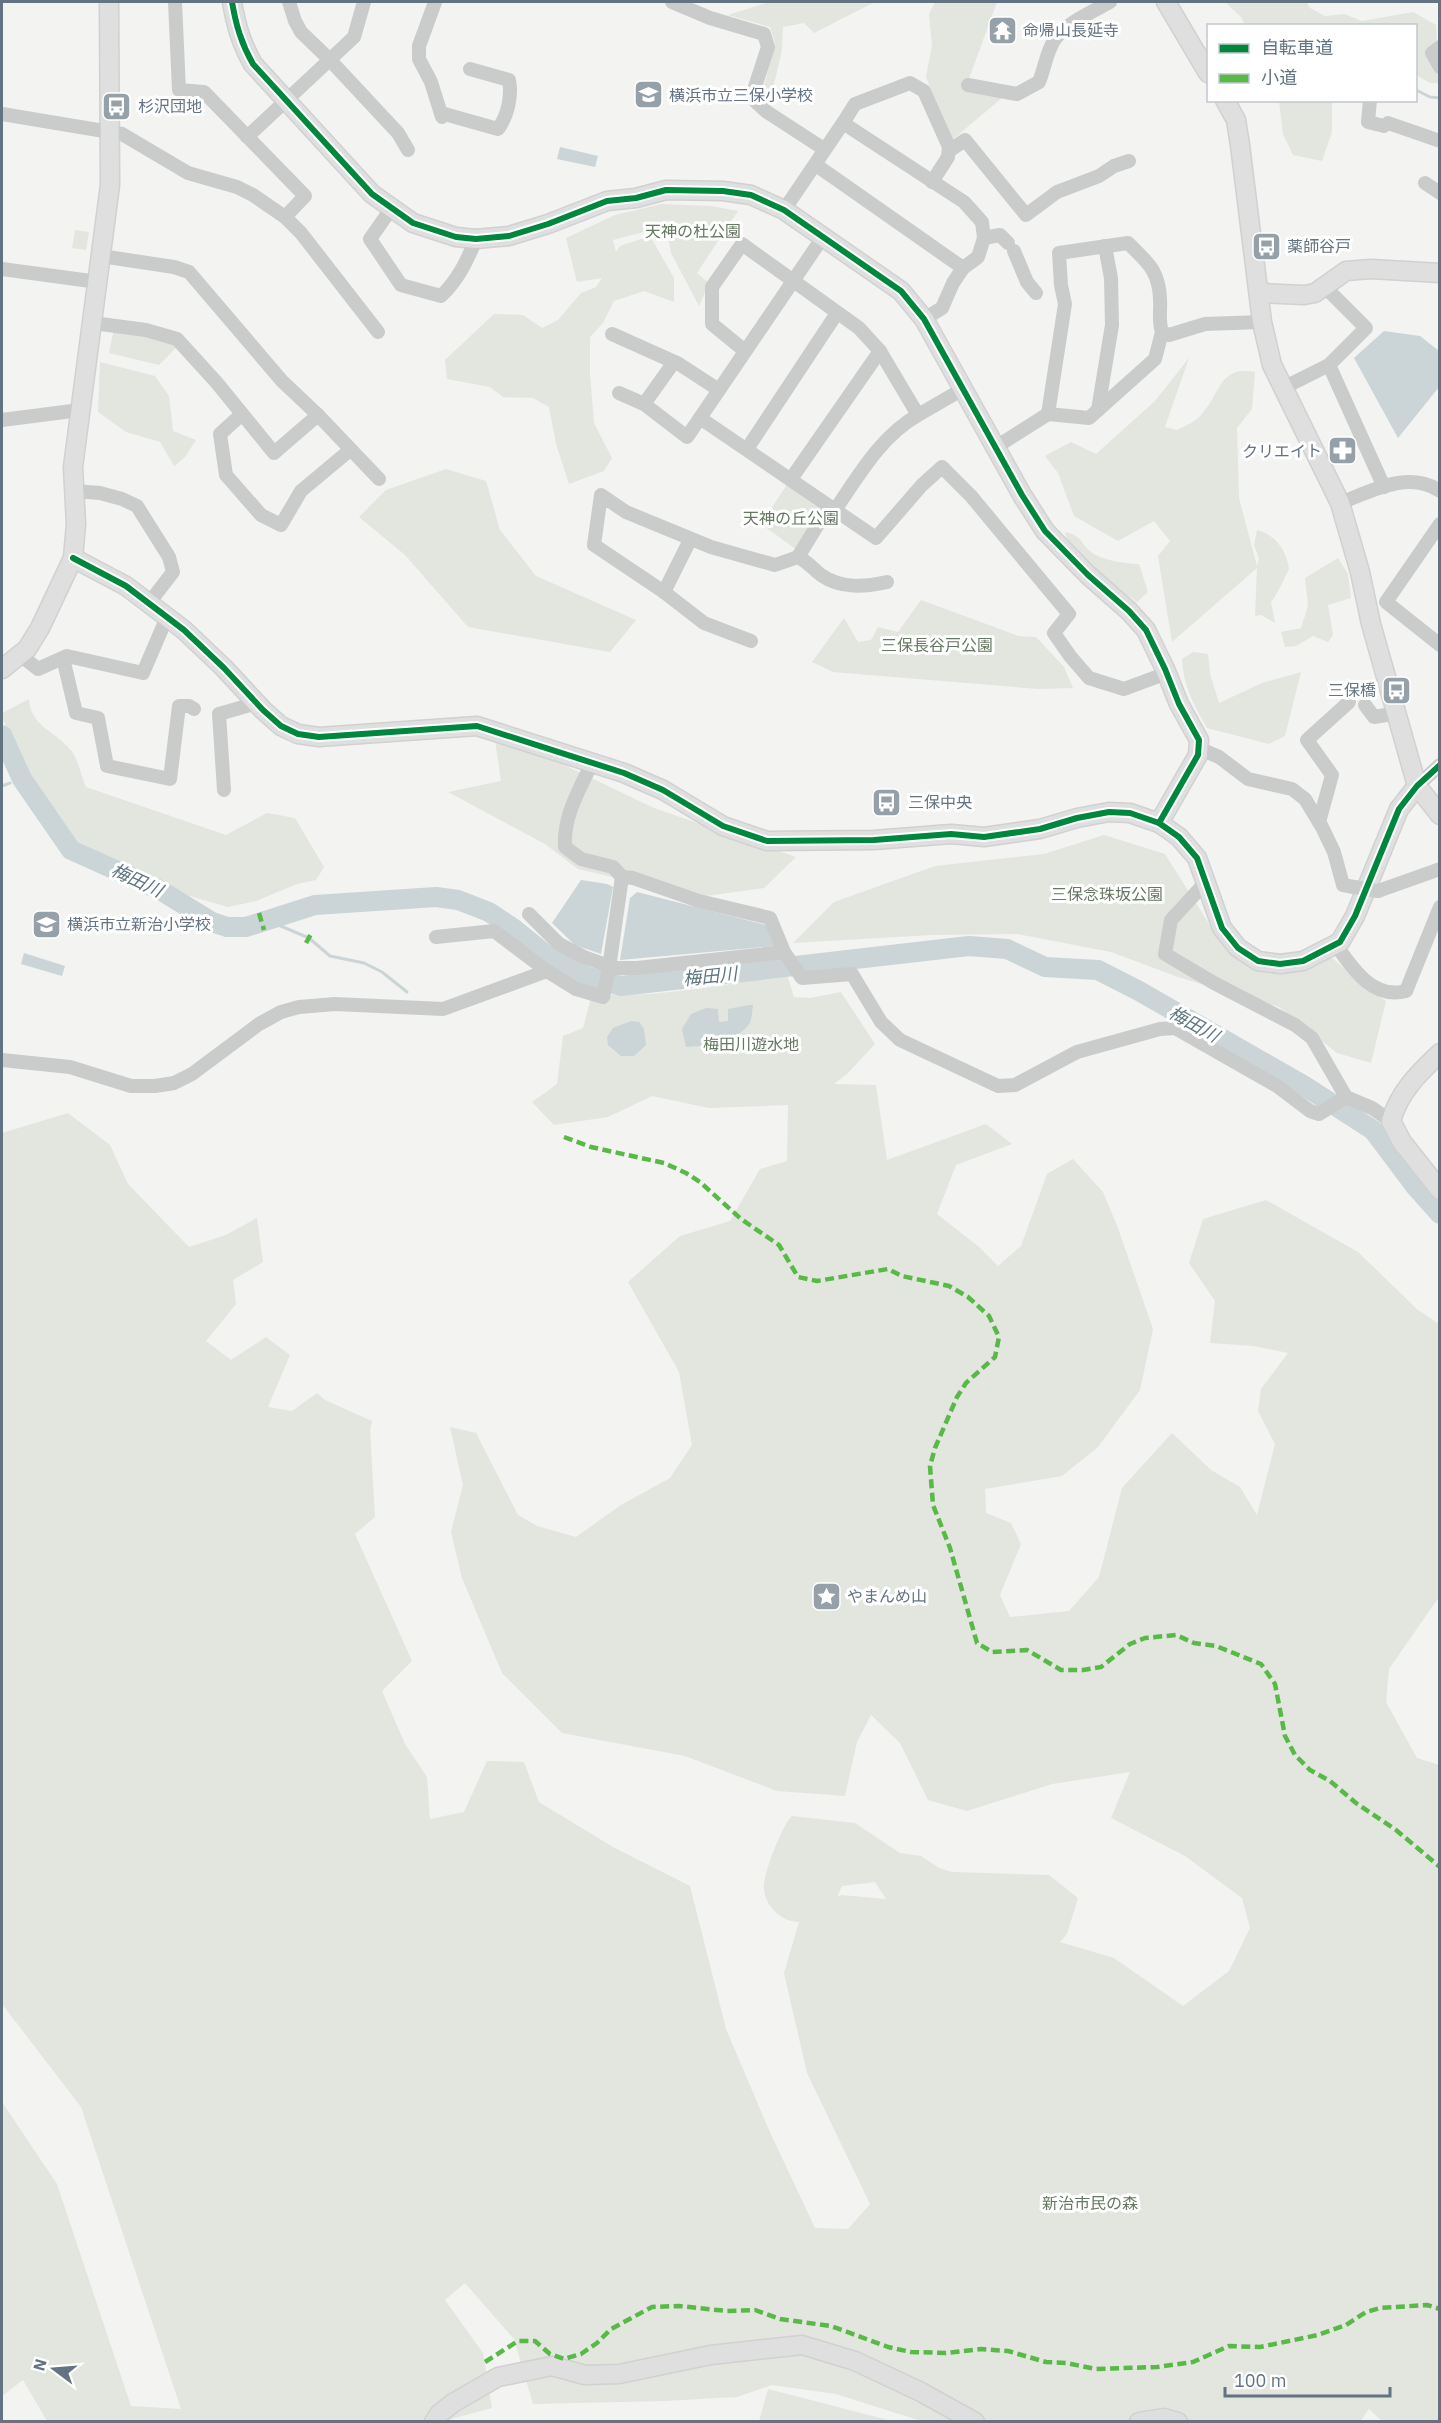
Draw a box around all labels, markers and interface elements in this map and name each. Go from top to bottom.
temple icon: 命帰山長延寺 [986,14,1018,46]
place label: 命帰山長延寺 [1023,20,1119,40]
legend [1207,24,1417,102]
text: 自転車道 [1261,36,1333,59]
text: 小道 [1261,66,1297,89]
school or university icon: 横浜市立三保小学校 [632,79,664,111]
place label: 横浜市立三保小学校 [669,85,813,105]
bus stop icon: 杉沢団地 [101,90,133,122]
place label: 杉沢団地 [138,96,202,116]
park label: 天神の杜公園 [645,221,741,241]
bus stop icon: 薬師谷戸 [1250,230,1282,262]
place label: 薬師谷戸 [1287,236,1351,256]
pharmacy icon: クリエイト [1327,435,1359,467]
place label: クリエイト [1242,441,1322,461]
park label: 天神の丘公園 [743,508,839,528]
park label: 三保長谷戸公園 [881,635,993,655]
bus stop icon: 三保橋 [1381,674,1413,706]
place label: 三保橋 [1328,680,1376,700]
bus stop icon: 三保中央 [871,786,903,818]
place label: 三保中央 [908,792,972,812]
water label: 梅田川 [108,858,168,903]
park label: 三保念珠坂公園 [1051,884,1163,904]
school or university icon: 横浜市立新治小学校 [30,908,62,940]
place label: 横浜市立新治小学校 [67,914,211,934]
water label: 梅田川 [682,962,740,990]
water label: 梅田川 [1165,1001,1225,1048]
park label: 梅田川遊水地 [703,1034,799,1054]
place icon: やまんめ山 [810,1580,842,1612]
place label: やまんめ山 [847,1586,927,1606]
park label: 新治市民の森 [1042,2193,1138,2213]
north arrow [24,2339,84,2399]
text: N [28,2357,51,2373]
scale bar [1225,2360,1390,2398]
text: 100 m [1234,2369,1286,2392]

